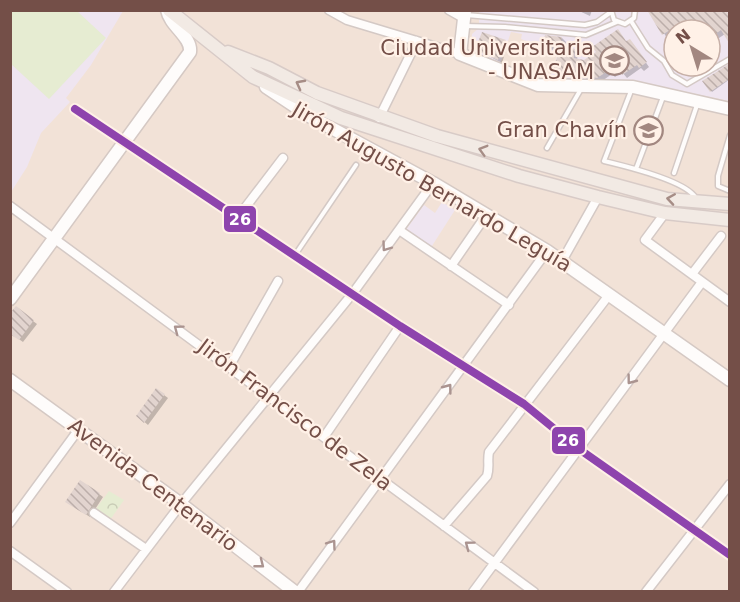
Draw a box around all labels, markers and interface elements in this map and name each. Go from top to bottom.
north arrow [662,18,722,78]
text: N [672,25,694,48]
place label: Ciudad Universitaria - UNASAM [380,36,594,84]
school or university icon: Ciudad Universitaria - UNASAM [599,44,631,76]
one-way arrow [295,80,306,91]
street label: Jirón Augusto Bernardo Leguía [286,96,576,277]
school or university icon: Gran Chavín [632,114,664,146]
place label: Gran Chavín [497,118,627,142]
one-way arrow [478,145,489,157]
one-way arrow [667,194,676,206]
line badge: 26 [223,205,257,233]
text: 26 [229,210,251,229]
one-way arrow [383,241,394,252]
one-way arrow [174,325,185,336]
street label: Jirón Francisco de Zela [192,333,397,496]
one-way arrow [627,373,638,384]
one-way arrow [441,383,452,394]
street label: Avenida Centenario [64,413,242,557]
line badge: 26 [551,426,586,455]
text: 26 [557,431,579,450]
one-way arrow [325,540,336,551]
one-way arrow [465,542,476,553]
one-way arrow [253,557,264,568]

